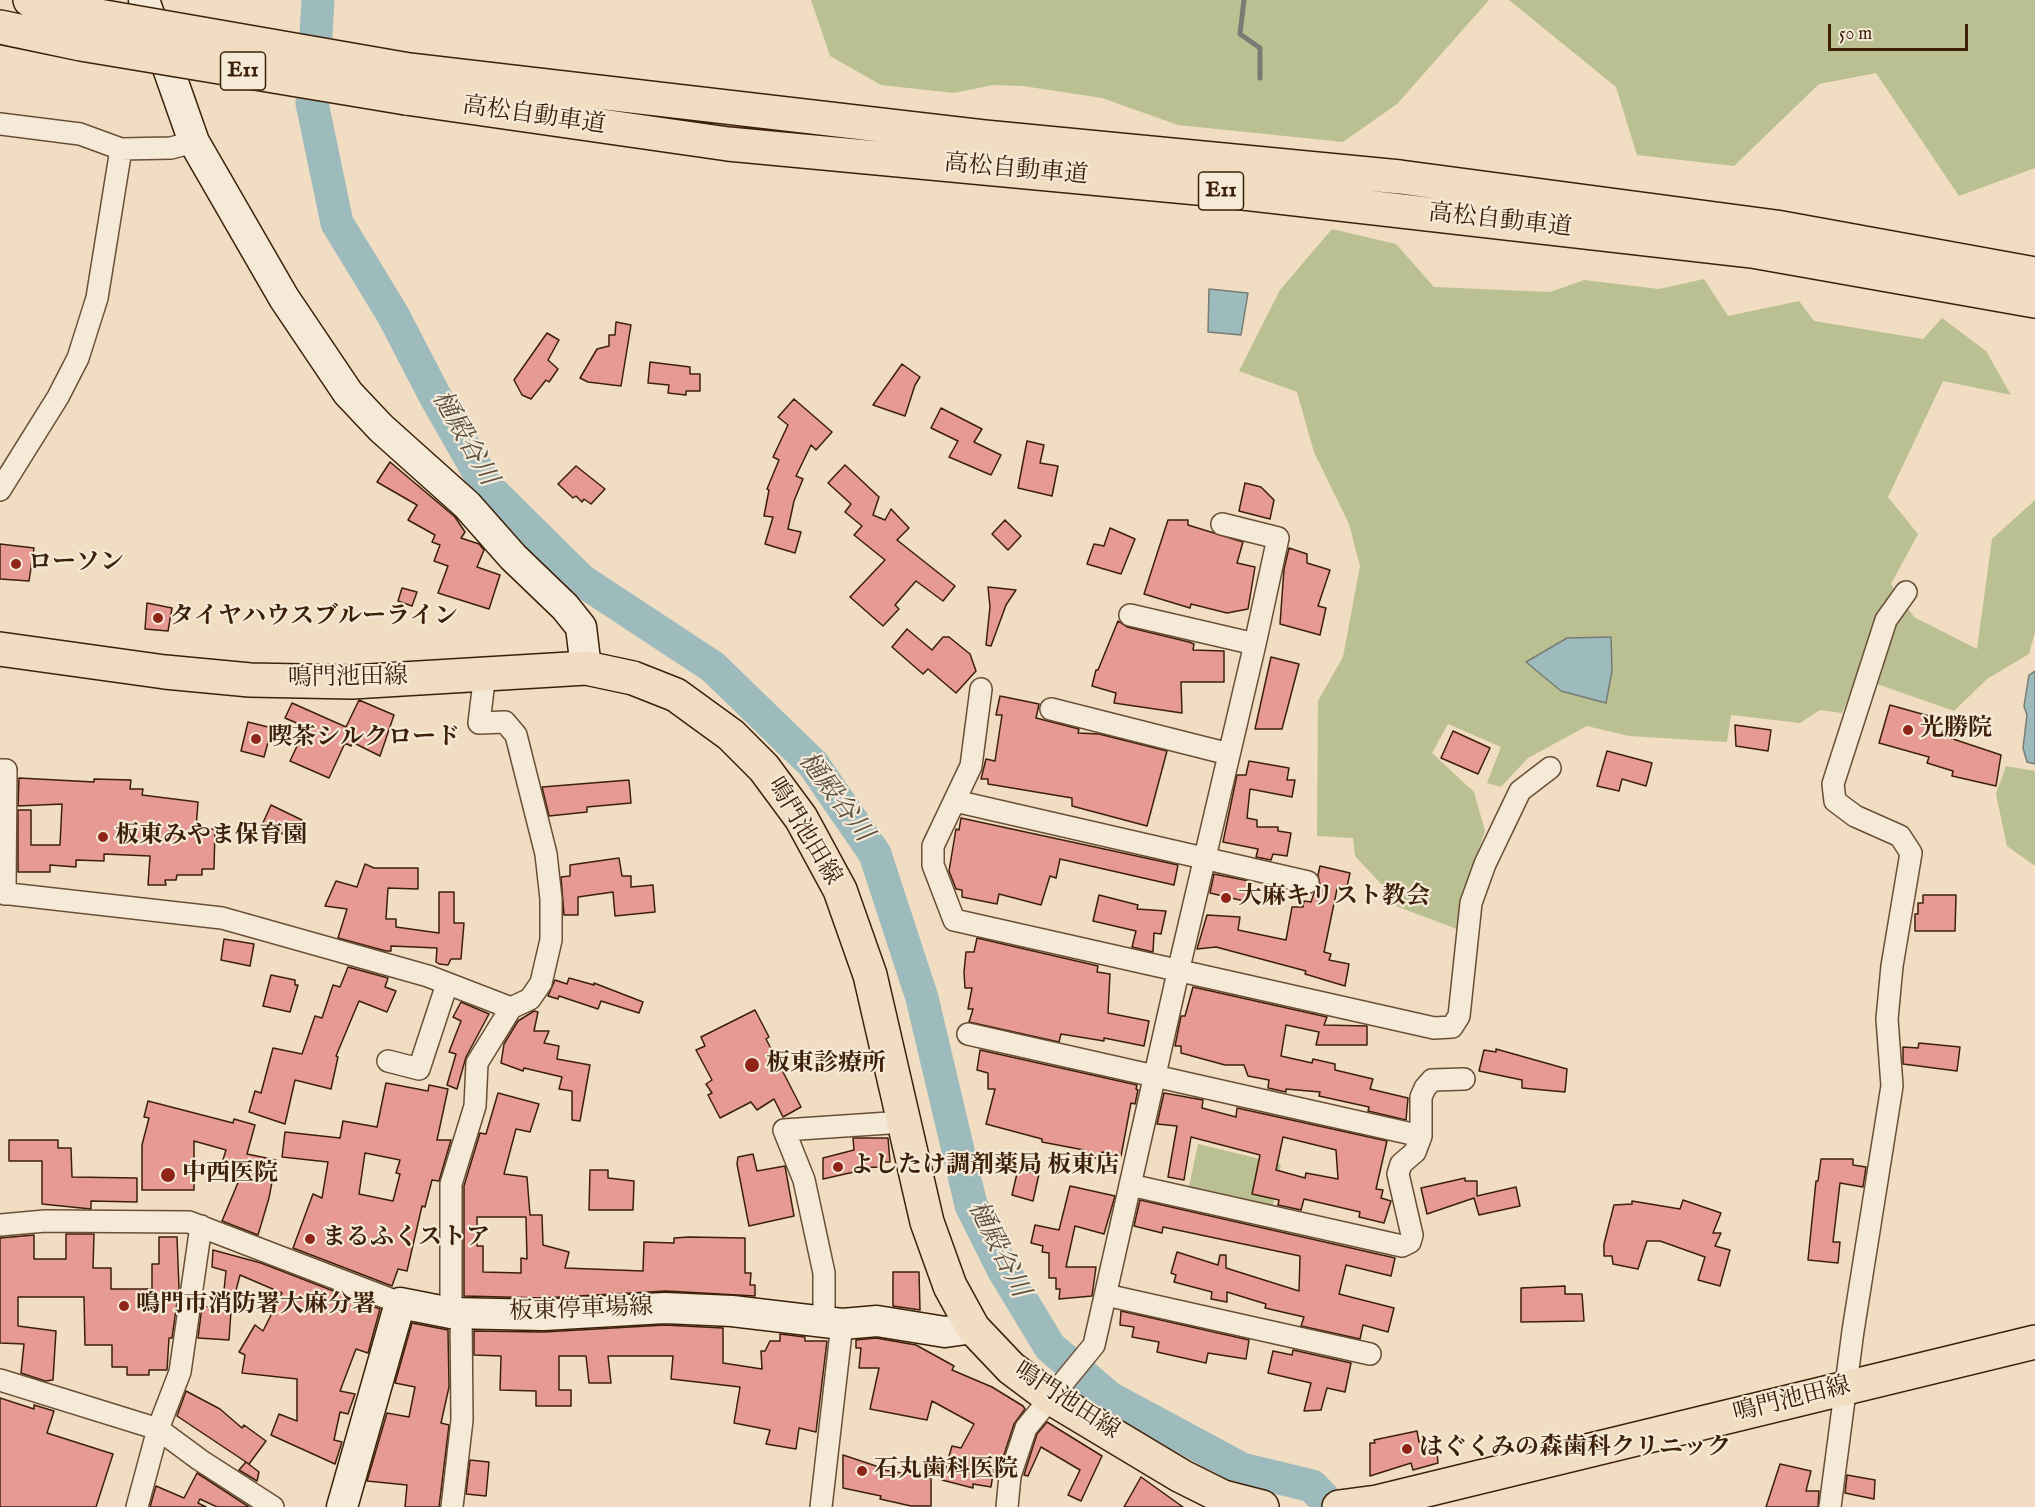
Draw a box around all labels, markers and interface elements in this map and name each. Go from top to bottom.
scale bar [1831,12,1970,50]
text: 50 m [1839,23,1872,46]
road number: E11 [220,52,266,90]
street label: 高松自動車道 [461,93,607,141]
street label: 高松自動車道 [943,150,1089,192]
road number: E11 [1198,172,1244,210]
street label: 高松自動車道 [1427,200,1573,244]
water label: 樋殿谷川 [423,386,503,492]
place label: ローソン [28,550,124,578]
marker: ローソン [9,557,23,571]
place label: タイヤハウスブルーライン [170,604,458,632]
marker: タイヤハウスブルーライン [151,611,165,625]
street label: 鳴門池田線 [288,664,408,694]
place label: 光勝院 [1920,716,1992,744]
marker: 光勝院 [1901,723,1915,737]
place label: 喫茶シルクロード [268,725,460,753]
marker: 喫茶シルクロード [249,732,263,746]
water label: 樋殿谷川 [790,747,878,849]
street label: 鳴門池田線 [760,773,846,891]
place label: 板東みやま保育園 [115,823,307,851]
marker: 板東みやま保育園 [96,830,110,844]
place label: 大麻キリスト教会 [1238,884,1430,912]
marker: 大麻キリスト教会 [1219,891,1233,905]
place label: 板東診療所 [766,1051,886,1079]
marker: 板東診療所 [743,1056,761,1074]
place label: よしたけ調剤薬局 板東店 [850,1153,1119,1181]
marker: よしたけ調剤薬局 板東店 [831,1160,845,1174]
place label: 中西医院 [182,1161,278,1189]
marker: 中西医院 [159,1166,177,1184]
water label: 樋殿谷川 [959,1197,1035,1303]
place label: まるふくストア [322,1225,490,1253]
marker: まるふくストア [303,1232,317,1246]
place label: 鳴門市消防署大麻分署 [136,1292,376,1320]
street label: 板東停車場線 [509,1294,653,1328]
marker: 鳴門市消防署大麻分署 [117,1299,131,1313]
street label: 鳴門池田線 [1008,1357,1124,1447]
street label: 鳴門池田線 [1730,1373,1854,1429]
place label: はぐくみの森歯科クリニック [1419,1435,1731,1463]
marker: はぐくみの森歯科クリニック [1400,1442,1414,1456]
place label: 石丸歯科医院 [874,1457,1018,1485]
marker: 石丸歯科医院 [855,1464,869,1478]

